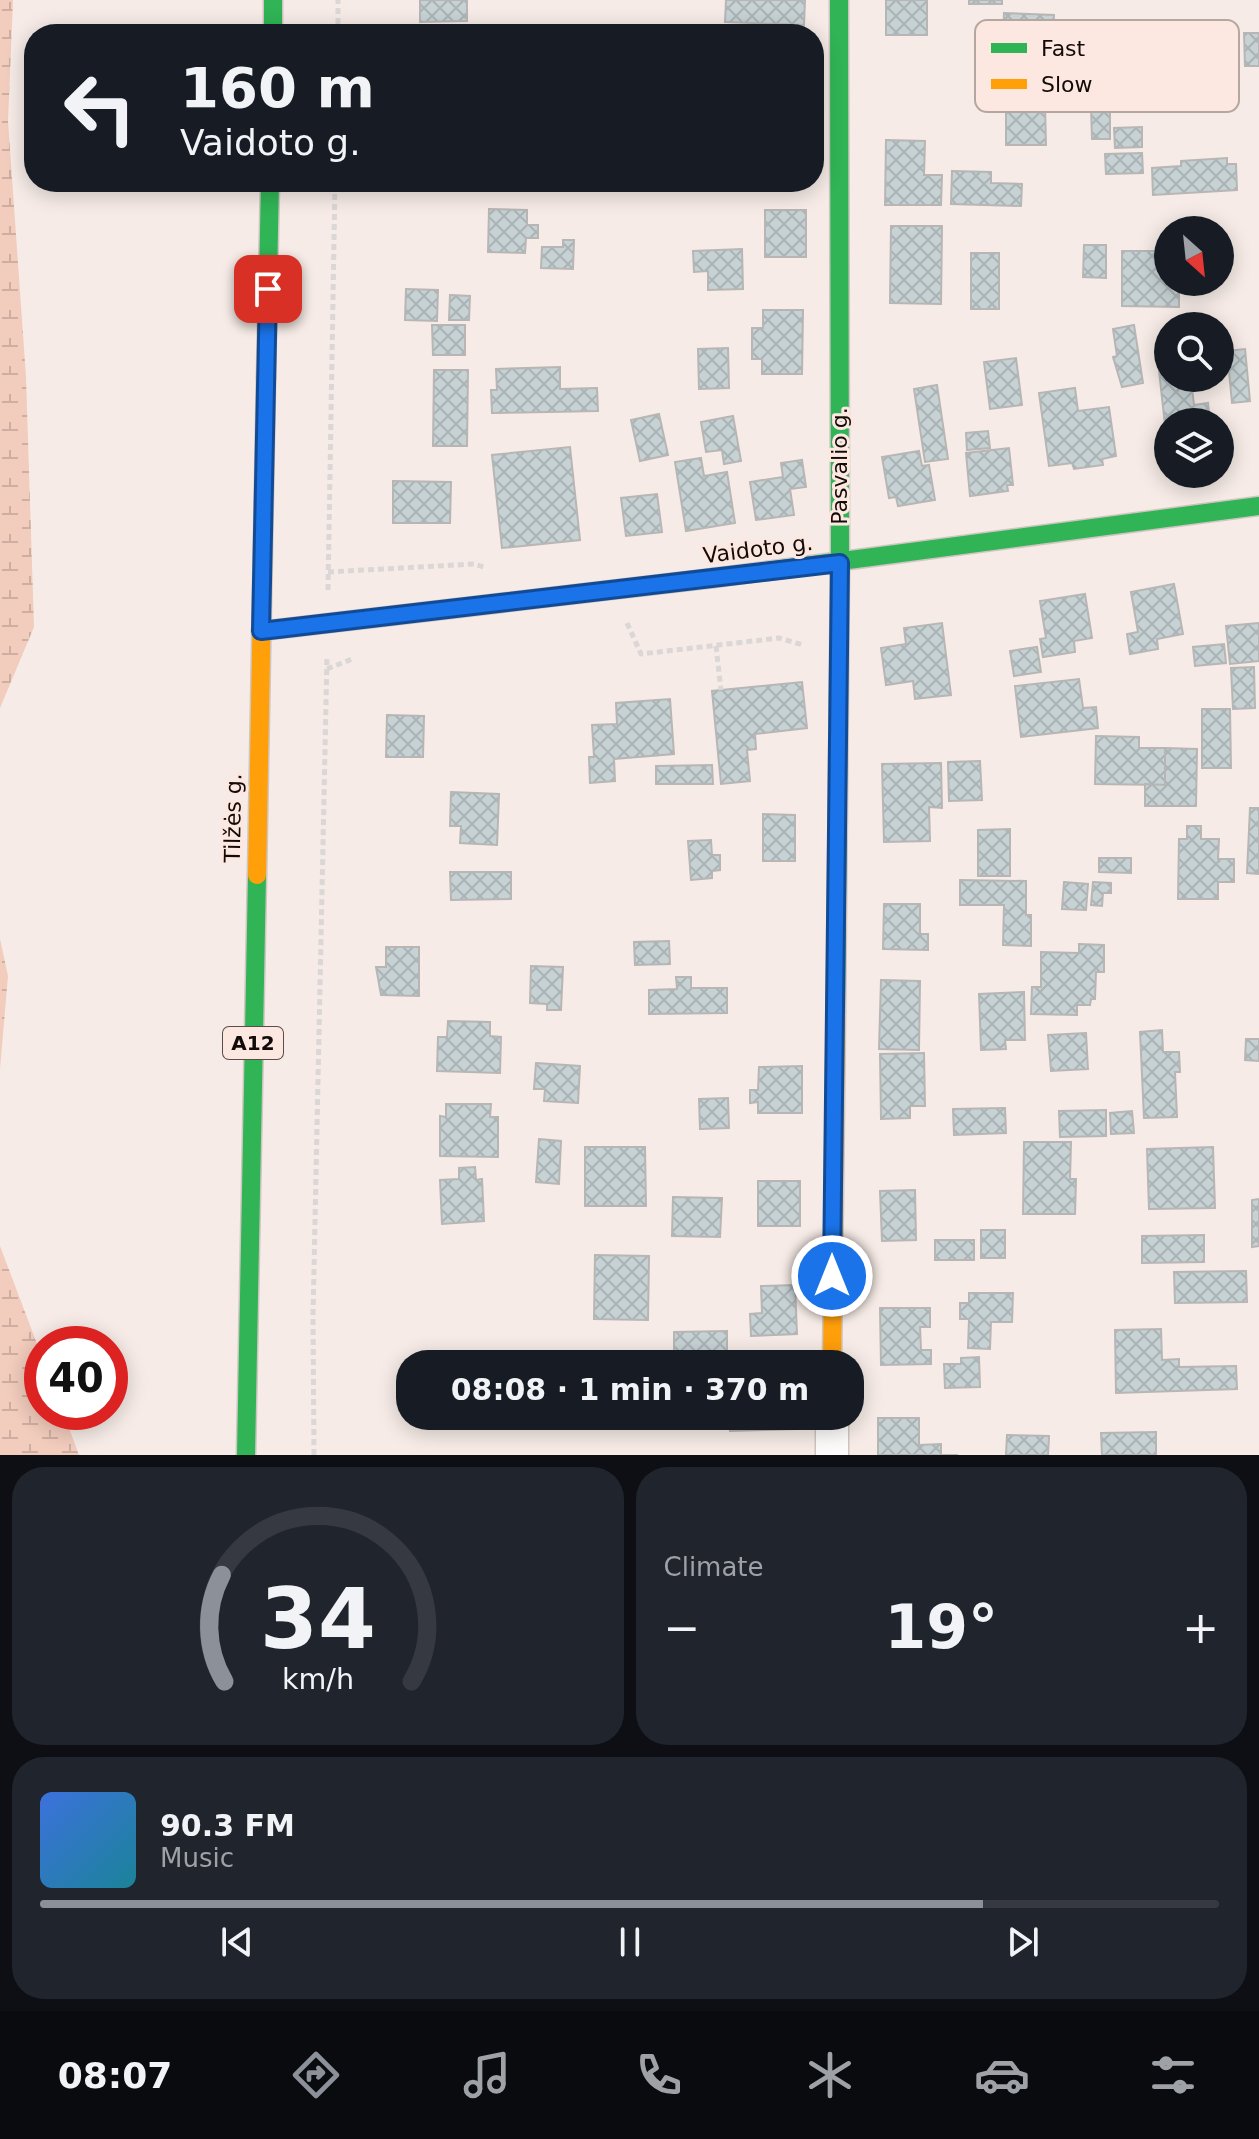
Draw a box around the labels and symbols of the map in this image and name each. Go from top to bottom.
legend [975,20,1239,112]
text: Fast [1041,36,1086,61]
text: Slow [1041,72,1093,97]
north arrow [1154,216,1234,296]
pin [234,255,302,323]
street label: Pasvalio g. [827,407,852,525]
street label: Vaidoto g. [702,530,814,568]
street label: Tilžės g. [220,773,246,864]
road number: A12 [223,1027,283,1059]
position arrow [790,1234,874,1318]
speed limit sign: 40 [24,1326,128,1430]

